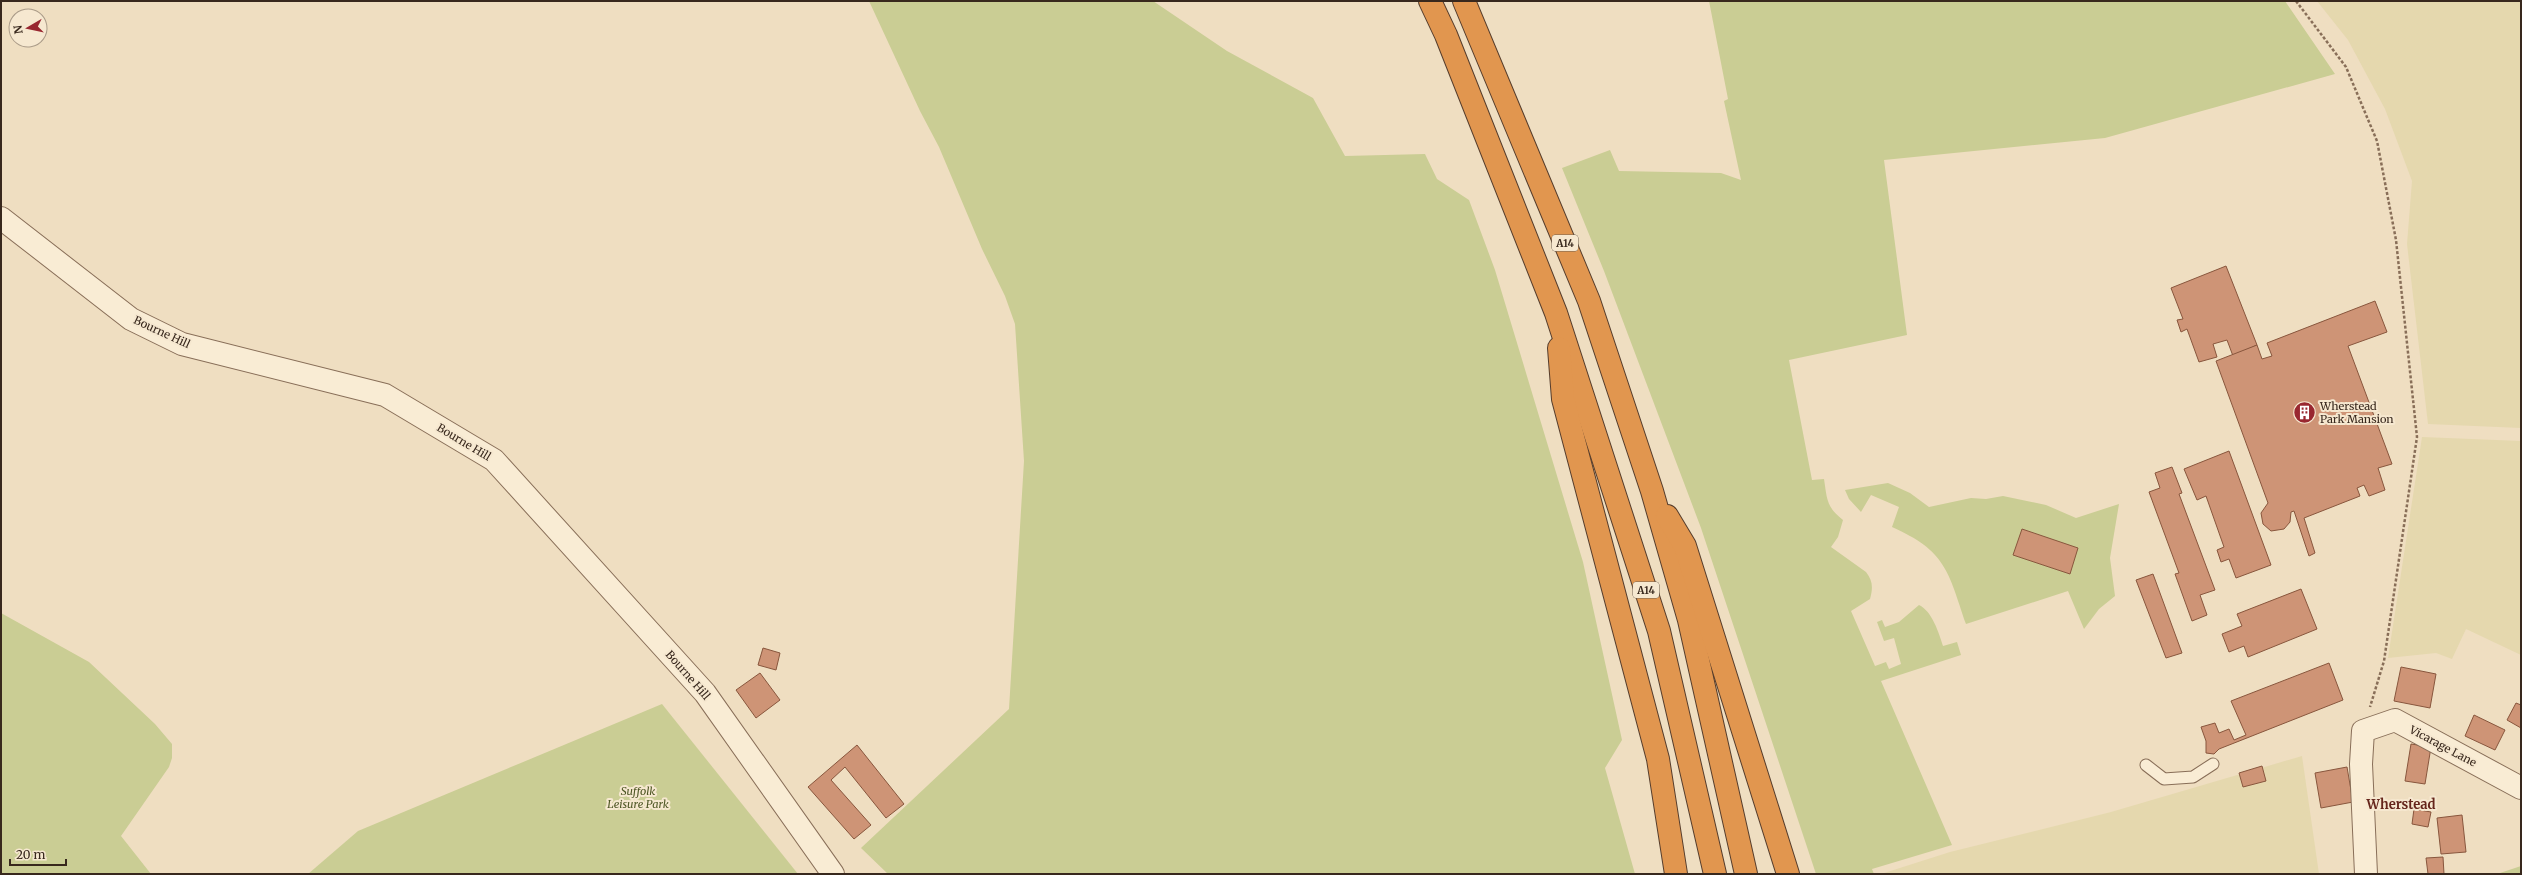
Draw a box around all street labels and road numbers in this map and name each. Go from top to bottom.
road number: A14 [1552,235,1578,251]
street label: Bourne Hill [132,313,193,351]
street label: Bourne Hill [434,420,494,464]
road number: A14 [1633,582,1659,598]
street label: Bourne Hill [663,648,714,703]
street label: Vicarage Lane [2406,722,2479,770]

